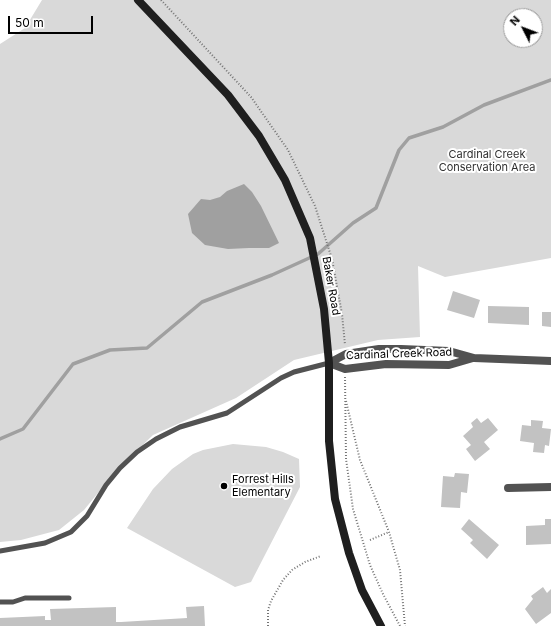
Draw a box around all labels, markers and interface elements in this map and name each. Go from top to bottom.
scale bar [10,8,95,34]
north arrow [503,8,543,48]
text: N [507,13,523,28]
text: 50 m [15,15,44,30]
park label: Cardinal Creek Conservation Area [439,148,535,174]
street label: Baker Road [319,256,343,316]
street label: Cardinal Creek Road [346,346,452,362]
place label: Forrest Hills Elementary [232,473,294,499]
marker: Forrest Hills Elementary [219,481,229,491]

